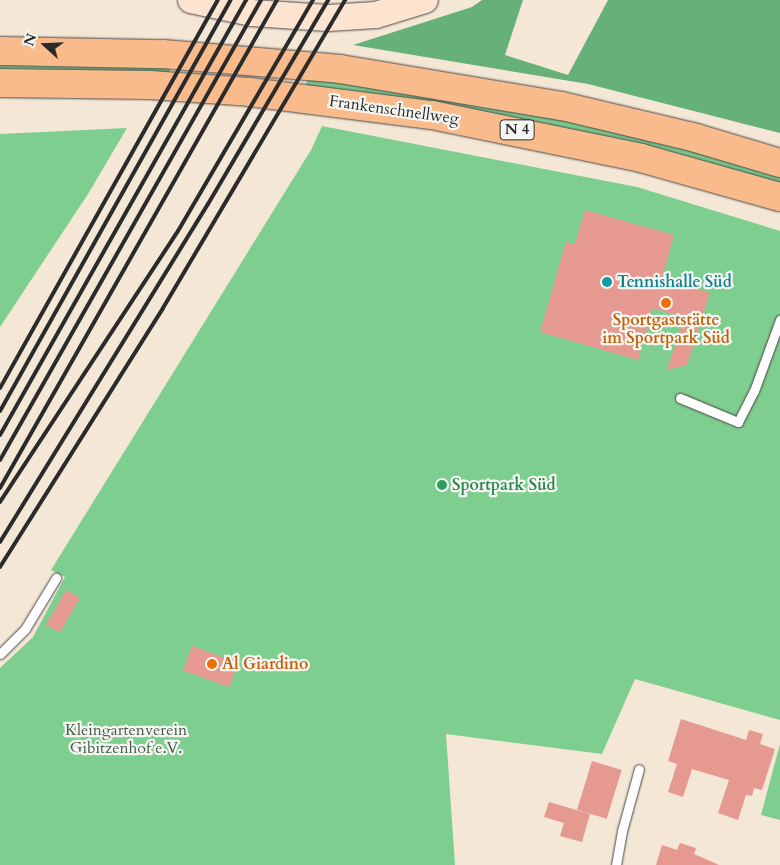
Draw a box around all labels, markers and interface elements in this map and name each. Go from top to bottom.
north arrow [20,20,70,70]
text: N [19,31,41,49]
street label: Frankenschnellweg [328,91,460,129]
road number: N 4 [500,118,534,142]
place label: Tennishalle Süd [617,272,732,292]
marker: Tennishalle Süd [601,276,613,288]
marker: Sportgaststätte im Sportpark Süd [660,297,672,309]
place label: Sportgaststätte im Sportpark Süd [602,310,730,348]
place label: Sportpark Süd [452,475,556,495]
marker: Sportpark Süd [436,479,448,491]
place label: Al Giardino [222,654,308,674]
marker: Al Giardino [206,658,218,670]
park label: Kleingartenverein Gibitzenhof e.V. [65,720,187,758]

